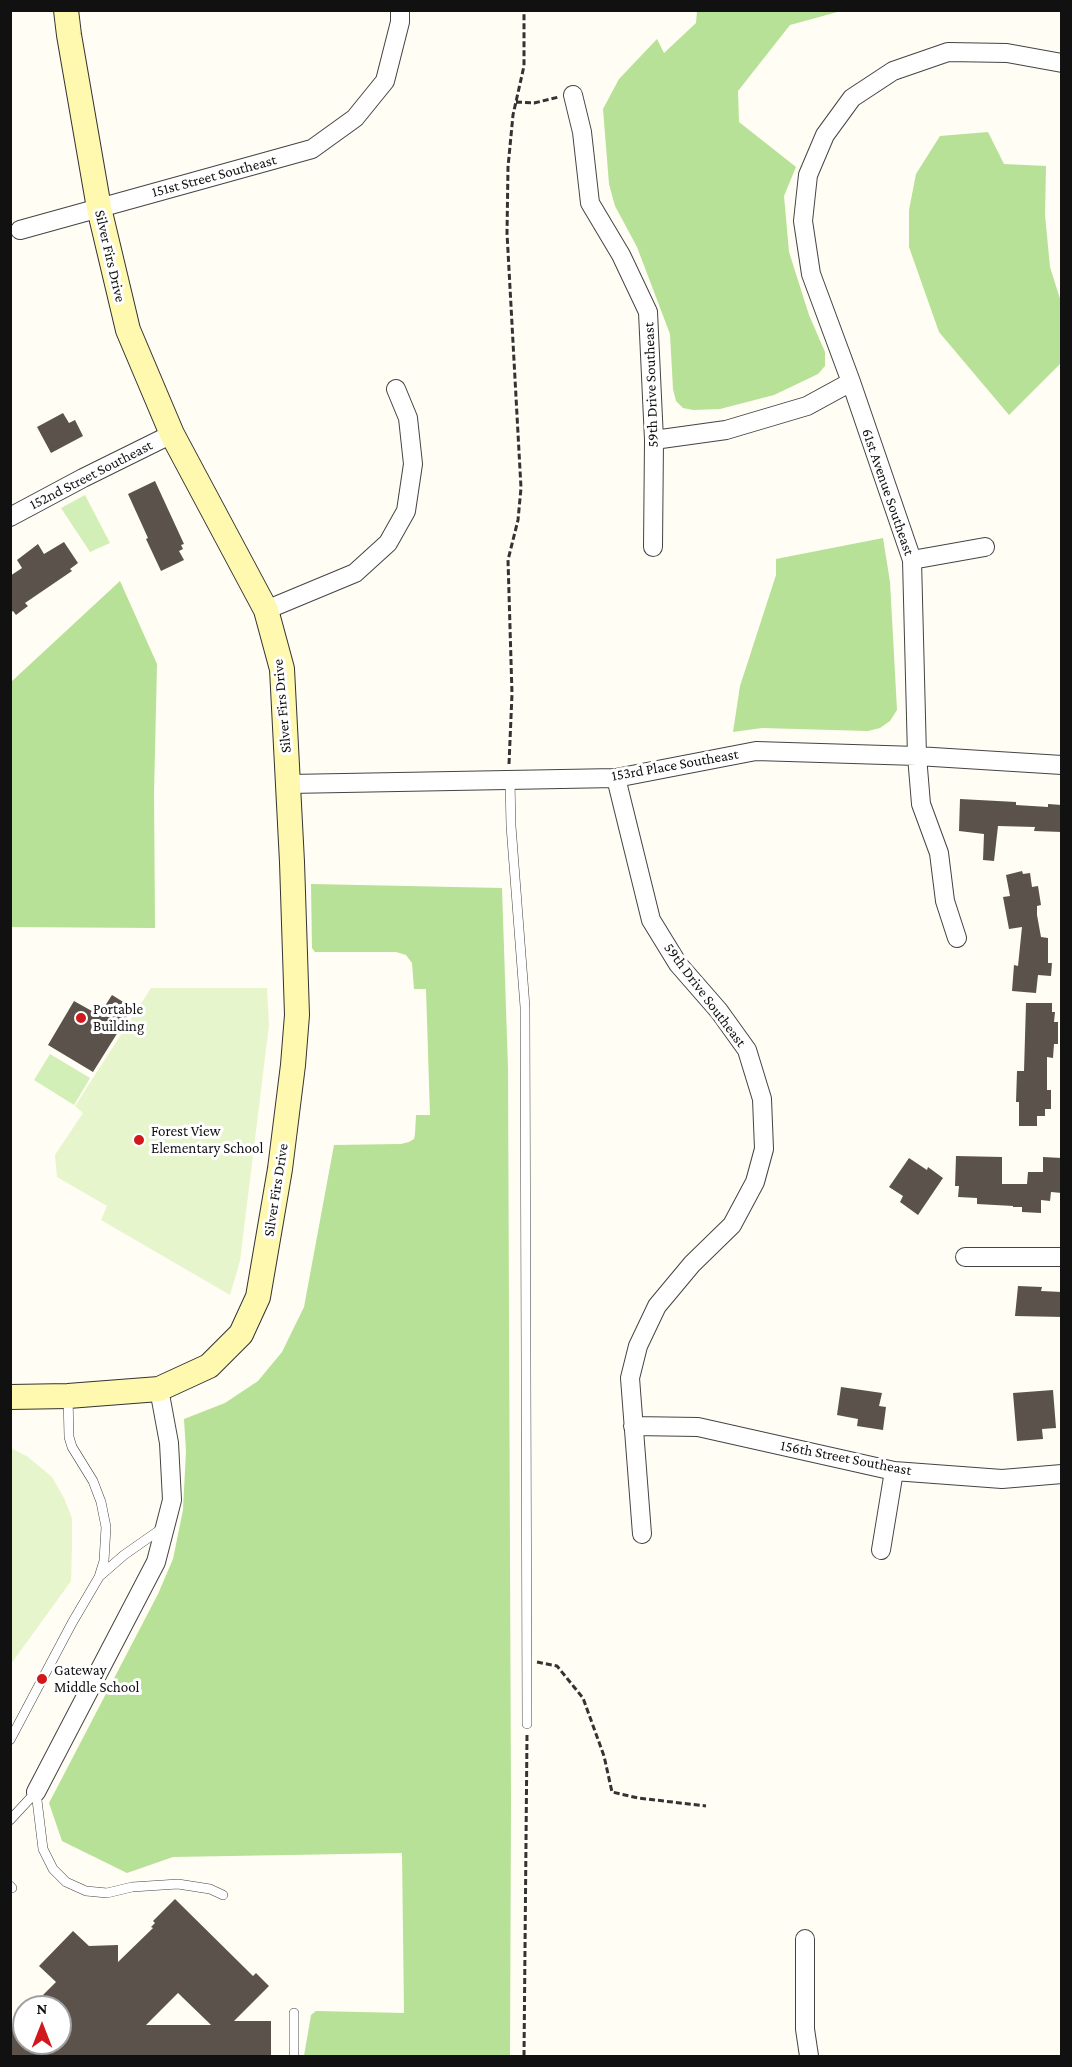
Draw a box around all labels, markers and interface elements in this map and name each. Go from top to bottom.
street label: 151st Street Southeast [150,151,278,201]
street label: Silver Firs Drive [91,208,129,304]
street label: 59th Drive Southeast [640,322,662,448]
street label: 61st Avenue Southeast [858,426,918,558]
street label: 152nd Street Southeast [27,436,155,514]
street label: Silver Firs Drive [269,658,295,754]
street label: 153rd Place Southeast [610,745,740,785]
street label: 59th Drive Southeast [660,939,750,1051]
place label: Portable Building [93,1000,144,1035]
marker: Portable Building [74,1011,88,1025]
place label: Forest View Elementary School [151,1122,263,1157]
marker: Forest View Elementary School [132,1133,146,1147]
street label: Silver Firs Drive [260,1142,292,1238]
street label: 156th Street Southeast [779,1436,913,1480]
place label: Gateway Middle School [54,1661,140,1696]
marker: Gateway Middle School [35,1672,49,1686]
north arrow [12,1995,72,2055]
text: N [37,2000,47,2017]

